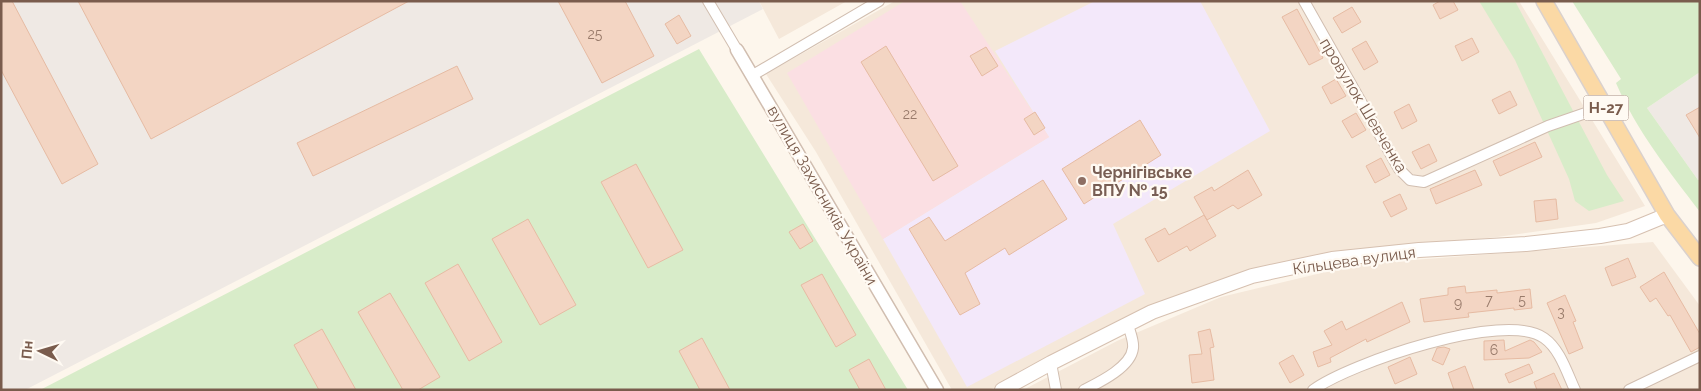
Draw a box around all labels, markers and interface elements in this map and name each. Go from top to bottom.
house number: 25 [588,26,603,42]
street label: провулок Шевченка [1316,34,1411,176]
road number: Н-27 [1584,96,1628,120]
street label: вулиця Захисників України [763,102,882,288]
house number: 22 [903,106,917,122]
place label: Чернігівське ВПУ № 15 [1092,163,1192,200]
marker: Чернігівське ВПУ № 15 [1076,175,1088,187]
street label: Кільцева вулиця [1291,242,1417,279]
house number: 7 [1485,292,1493,308]
house number: 5 [1518,292,1526,308]
house number: 9 [1454,295,1462,311]
house number: 3 [1557,304,1565,320]
north arrow [15,326,65,376]
text: Пн [18,340,36,360]
house number: 6 [1490,342,1498,358]

